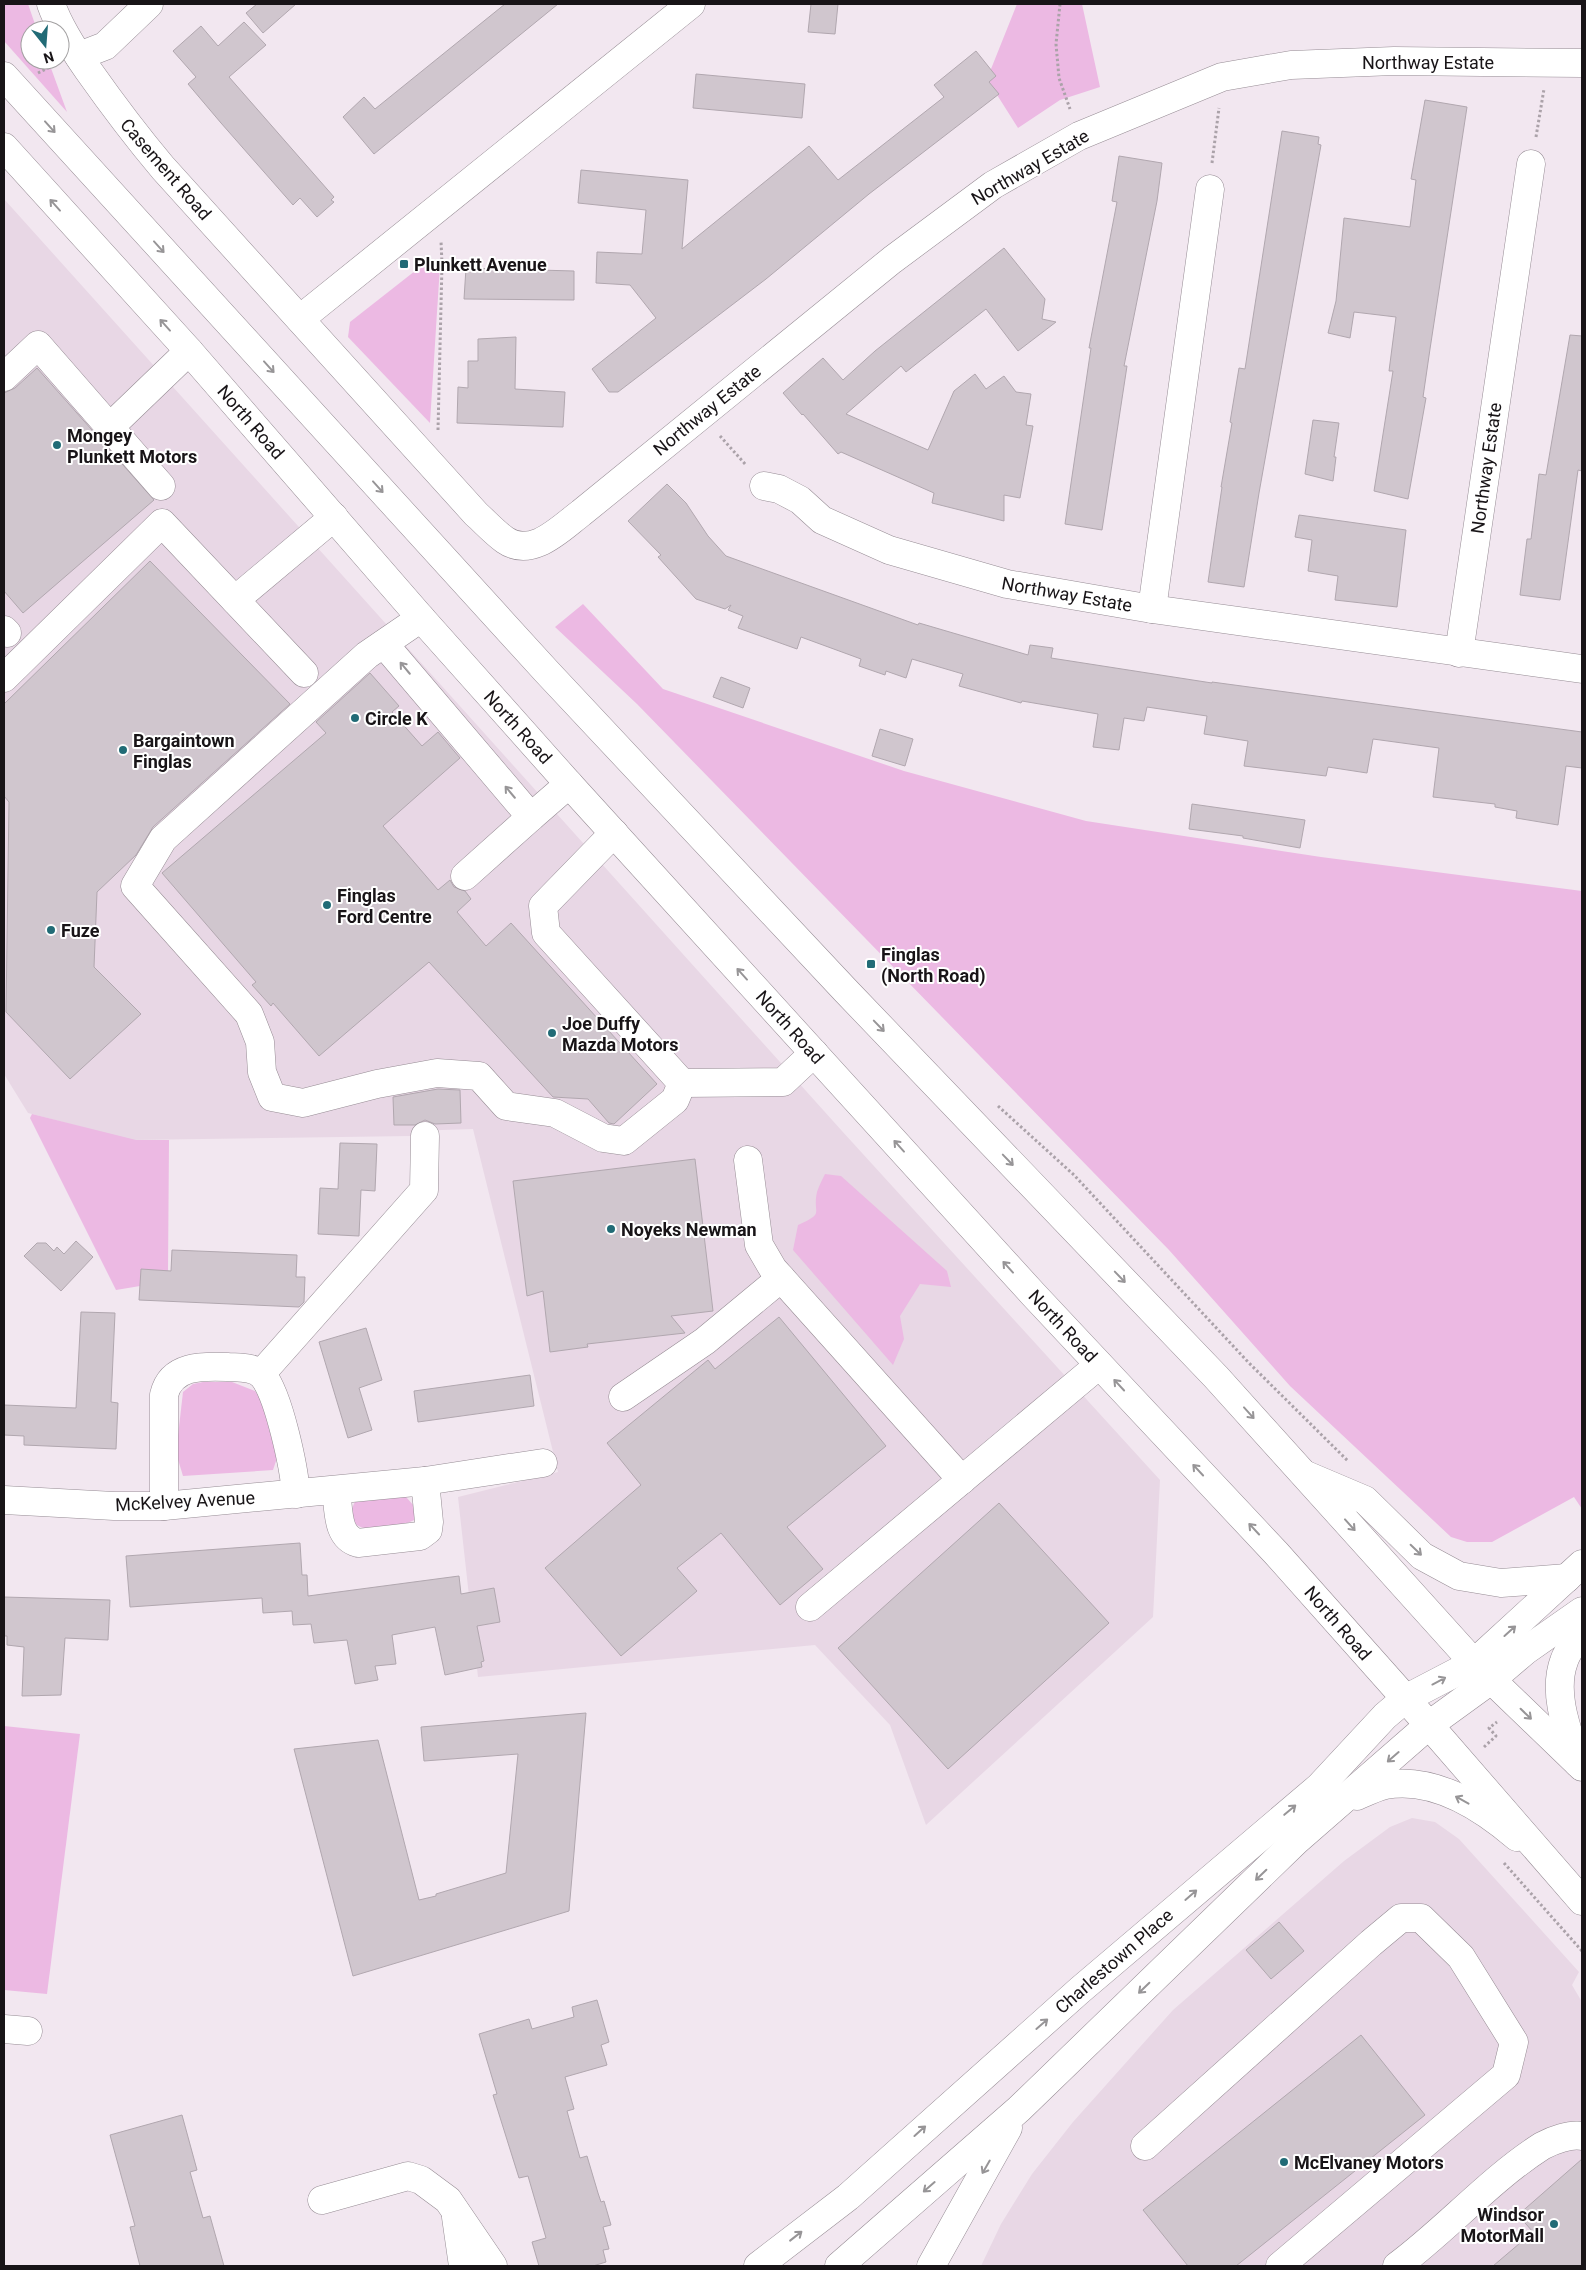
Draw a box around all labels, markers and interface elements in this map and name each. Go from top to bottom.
north arrow [20,20,70,70]
text: N [42,48,56,67]
street label: Northway Estate [1362,52,1494,73]
street label: Casement Road [116,114,216,224]
one-way arrow [44,120,56,133]
street label: Northway Estate [967,125,1093,209]
one-way arrow [50,198,61,211]
one-way arrow [153,240,165,253]
place label: Plunkett Avenue [414,254,547,275]
marker: Plunkett Avenue [398,258,410,270]
one-way arrow [159,318,171,331]
one-way arrow [263,360,275,373]
street label: Northway Estate [649,360,765,460]
street label: North Road [213,381,289,463]
street label: Northway Estate [1466,401,1506,535]
place label: Mongey Plunkett Motors [67,425,197,467]
marker: Mongey Plunkett Motors [51,439,63,451]
one-way arrow [372,480,384,493]
street label: Northway Estate [1000,572,1134,616]
one-way arrow [399,662,410,675]
street label: North Road [480,686,556,768]
place label: Circle K [365,708,428,729]
marker: Circle K [349,712,361,724]
place label: Bargaintown Finglas [133,730,235,772]
marker: Bargaintown Finglas [117,744,129,756]
one-way arrow [504,786,515,799]
place label: Finglas Ford Centre [337,885,432,927]
marker: Finglas Ford Centre [321,899,333,911]
place label: Fuze [61,920,100,941]
marker: Fuze [45,924,57,936]
place label: Finglas (North Road) [881,944,986,987]
marker: Finglas (North Road) [865,958,877,970]
one-way arrow [736,968,748,981]
street label: North Road [752,986,828,1068]
place label: Joe Duffy Mazda Motors [562,1013,678,1055]
one-way arrow [873,1019,885,1032]
marker: Joe Duffy Mazda Motors [546,1027,558,1039]
one-way arrow [893,1140,904,1153]
one-way arrow [1002,1153,1014,1166]
place label: Noyeks Newman [621,1219,757,1240]
marker: Noyeks Newman [605,1223,617,1235]
one-way arrow [1002,1260,1014,1273]
one-way arrow [1114,1271,1126,1283]
street label: North Road [1024,1285,1102,1367]
one-way arrow [1113,1379,1125,1392]
one-way arrow [1243,1407,1255,1419]
one-way arrow [1192,1464,1204,1477]
street label: McKelvey Avenue [115,1487,255,1515]
one-way arrow [1344,1518,1356,1531]
one-way arrow [1248,1523,1260,1536]
one-way arrow [1410,1544,1423,1556]
street label: North Road [1300,1582,1376,1664]
one-way arrow [1504,1625,1517,1637]
one-way arrow [1432,1676,1447,1686]
one-way arrow [1520,1708,1533,1720]
one-way arrow [1387,1752,1400,1763]
one-way arrow [1455,1794,1469,1804]
one-way arrow [1283,1805,1296,1816]
one-way arrow [1254,1869,1267,1881]
one-way arrow [1185,1889,1198,1900]
street label: Charlestown Place [1051,1904,1177,2018]
one-way arrow [1137,1982,1150,1994]
one-way arrow [1035,2018,1048,2029]
one-way arrow [914,2125,927,2137]
place label: McElvaney Motors [1294,2152,1444,2173]
marker: McElvaney Motors [1278,2156,1290,2168]
one-way arrow [980,2159,990,2173]
one-way arrow [923,2182,936,2193]
place label: Windsor MotorMall [1461,2204,1544,2246]
marker: Windsor MotorMall [1548,2218,1560,2230]
one-way arrow [790,2231,803,2242]

